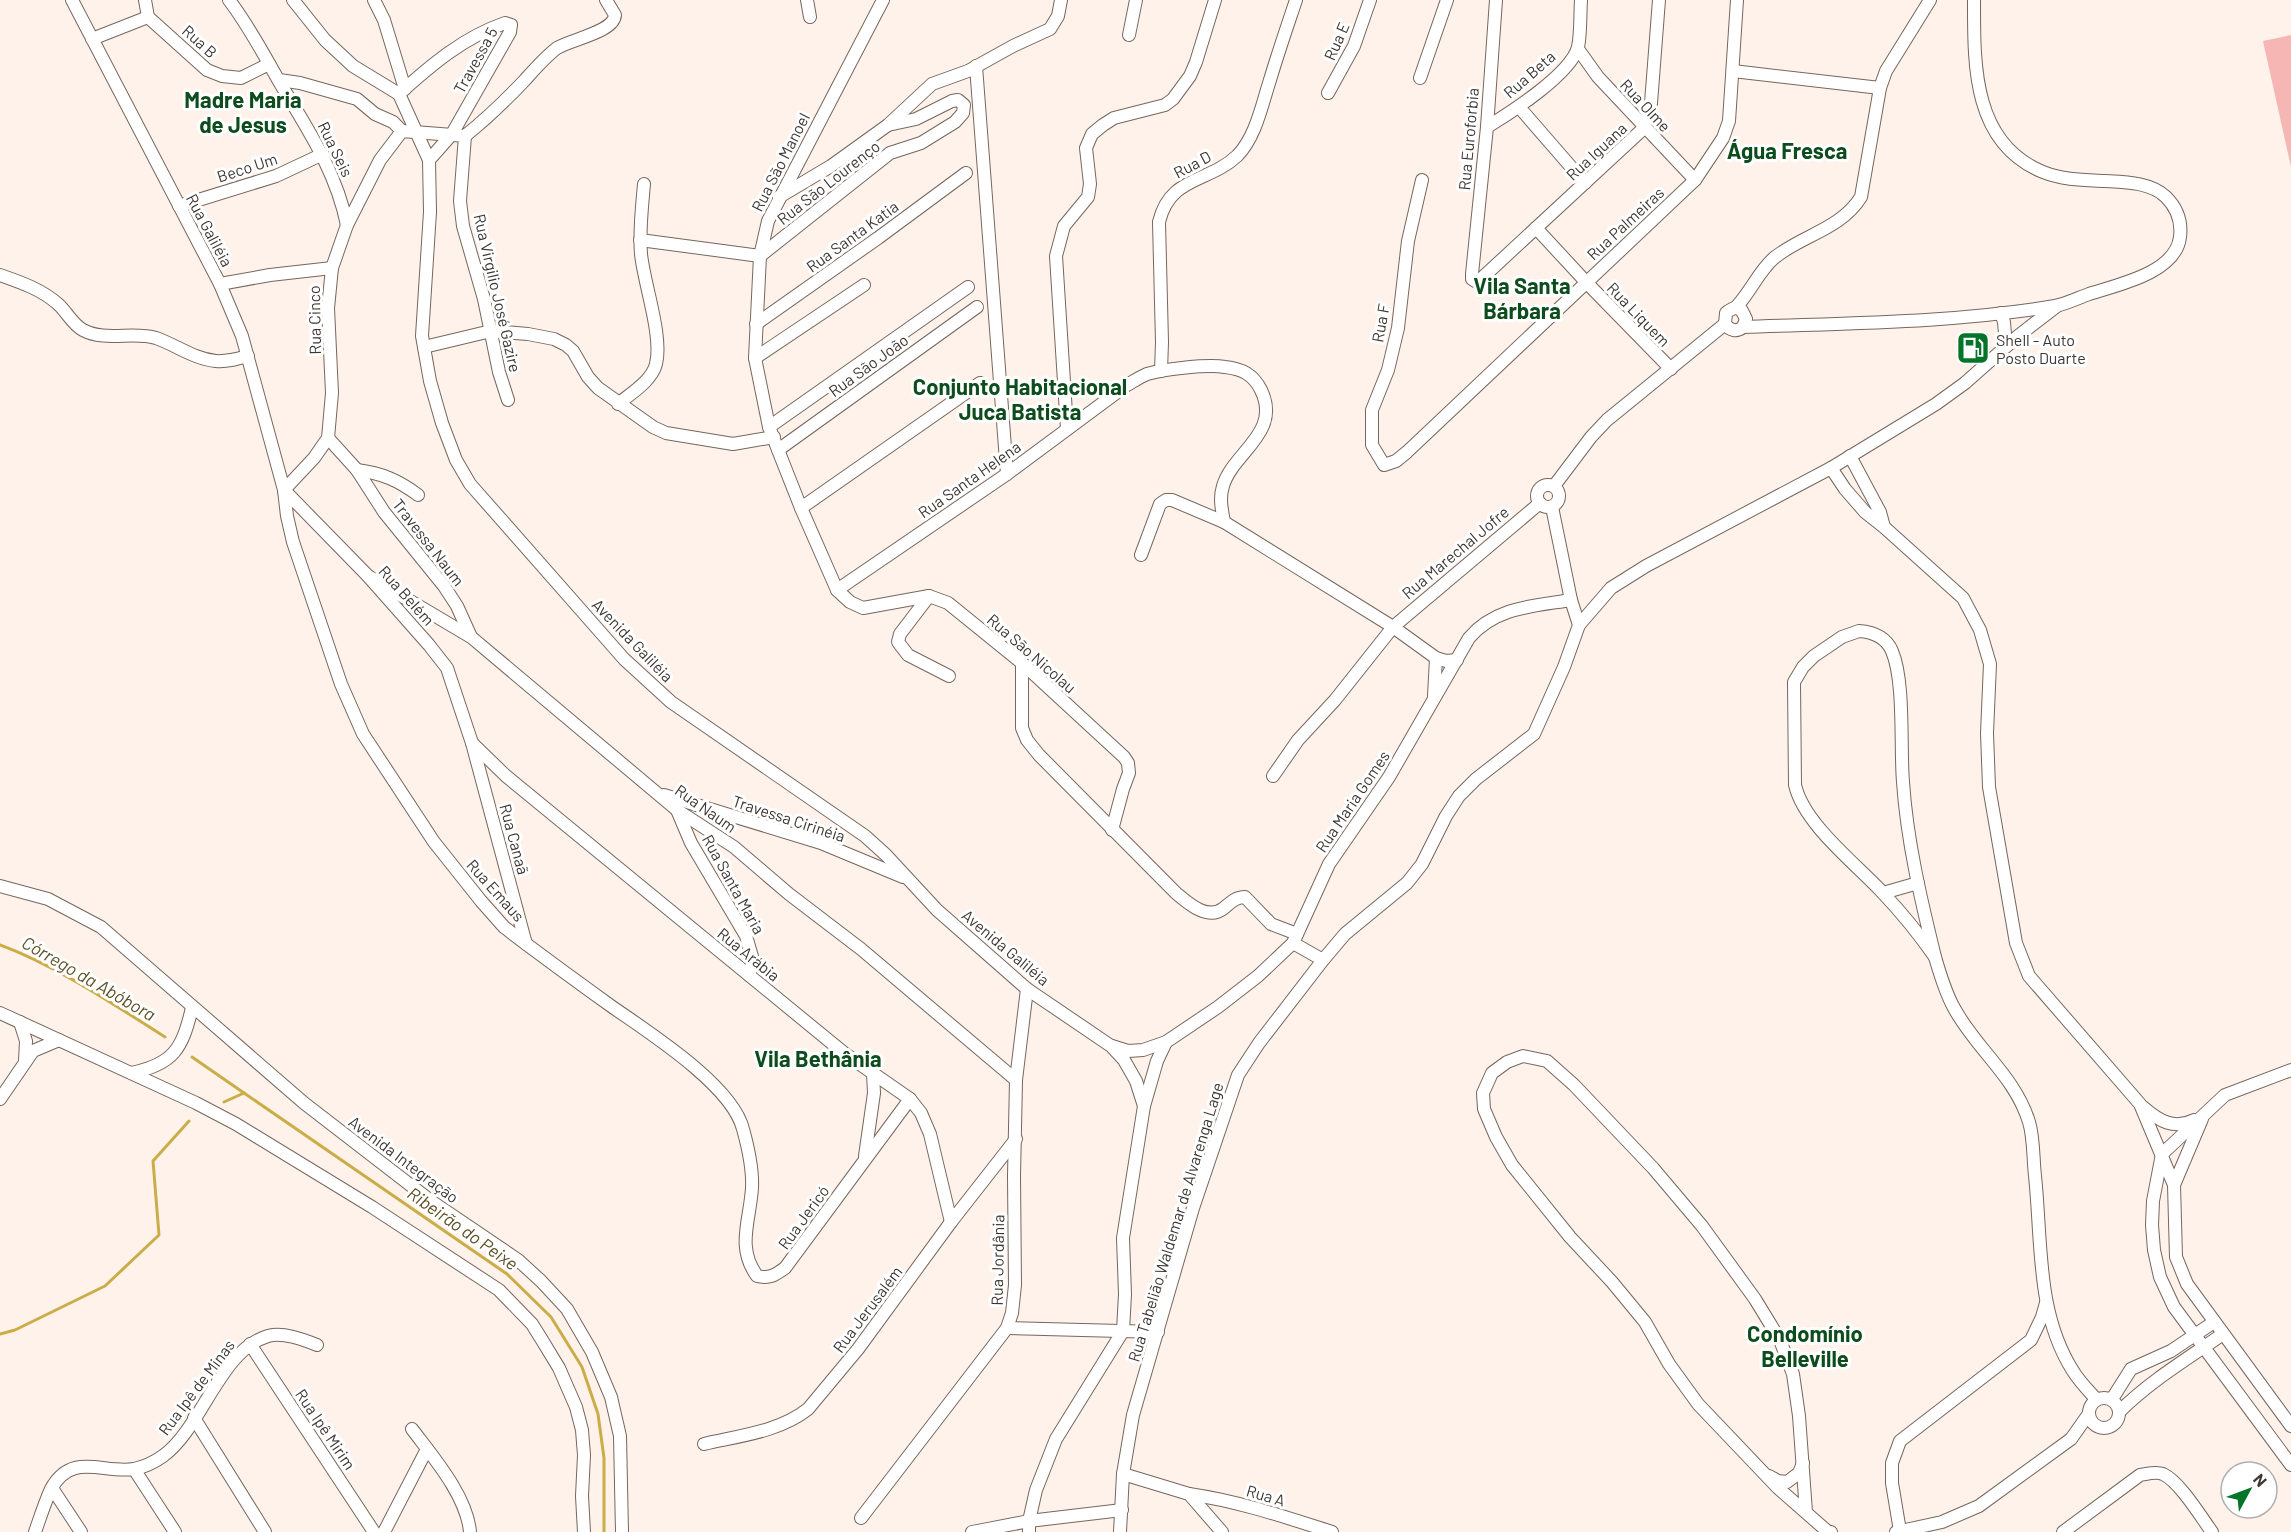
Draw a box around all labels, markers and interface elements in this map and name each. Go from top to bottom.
street label: Rua E [1319,19,1353,63]
street label: Rua B [179,21,221,61]
street label: Travessa 5 [449,24,501,96]
street label: Rua Beta [1499,46,1559,102]
street label: Rua Olme [1617,75,1675,135]
district label: Madre Maria de Jesus [184,86,302,137]
street label: Rua Euroforbia [1454,87,1482,191]
street label: Rua São Manoel [747,110,813,214]
street label: Rua Seis [314,118,358,180]
street label: Rua Iguana [1562,118,1630,184]
street label: Rua São Lourenço [773,136,883,228]
district label: Água Fresca [1727,137,1847,163]
street label: Rua D [1170,146,1214,182]
street label: Beco Um [214,148,280,186]
street label: Rua Palmeiras [1583,182,1667,264]
street label: Rua Galiléia [183,190,237,270]
street label: Rua Santa Katia [802,196,902,276]
street label: Rua Virgilio José Gazire [471,212,525,374]
district label: Vila Santa Bárbara [1473,272,1571,323]
street label: Rua Liquem [1604,278,1674,350]
street label: Rua Cinco [304,285,324,355]
street label: Rua F [1367,302,1393,344]
street label: Rua São João [824,330,912,400]
fuel station icon: Shell - Auto Posto Duarte [1955,330,1991,366]
place label: Shell - Auto Posto Duarte [1996,330,2086,367]
district label: Conjunto Habitacional Juca Batista [913,373,1127,424]
street label: Rua Santa Helena [914,436,1024,522]
street label: Travessa Naum [389,495,469,589]
street label: Rua Marechal Jofre [1398,502,1512,602]
street label: Rua Belém [375,561,439,629]
street label: Avenida Galiléia [589,595,677,685]
street label: Rua São Nicolau [984,609,1080,697]
street label: Rua Maria Gomes [1311,747,1393,855]
street label: Rua Naum [672,780,740,836]
street label: Travessa Cirinéia [730,791,848,845]
street label: Rua Canaã [496,802,534,876]
street label: Rua Santa Maria [699,831,769,937]
street label: Rua Emaus [463,855,529,925]
street label: Avenida Galiléia [959,905,1053,989]
street label: Rua Arábia [714,923,784,985]
water label: Córrego da Abóbora [18,931,160,1025]
district label: Vila Bethânia [754,1045,882,1071]
street label: Rua Tabelião Waldemar de Alvarenga Lage [1123,1080,1227,1364]
street label: Avenida Integração [345,1112,463,1206]
street label: Rua Jericó [773,1181,833,1253]
water label: Ribeirão do Peixe [403,1182,523,1274]
street label: Rua Jordânia [987,1214,1007,1306]
street label: Rua Jerusalém [828,1262,906,1356]
district label: Condomínio Belleville [1747,1320,1863,1371]
street label: Rua Ipê de Minas [154,1335,238,1439]
street label: Rua Ipê Mirim [292,1385,360,1473]
north arrow [2219,1460,2279,1520]
text: N [2250,1470,2271,1490]
street label: Rua A [1244,1480,1288,1510]

